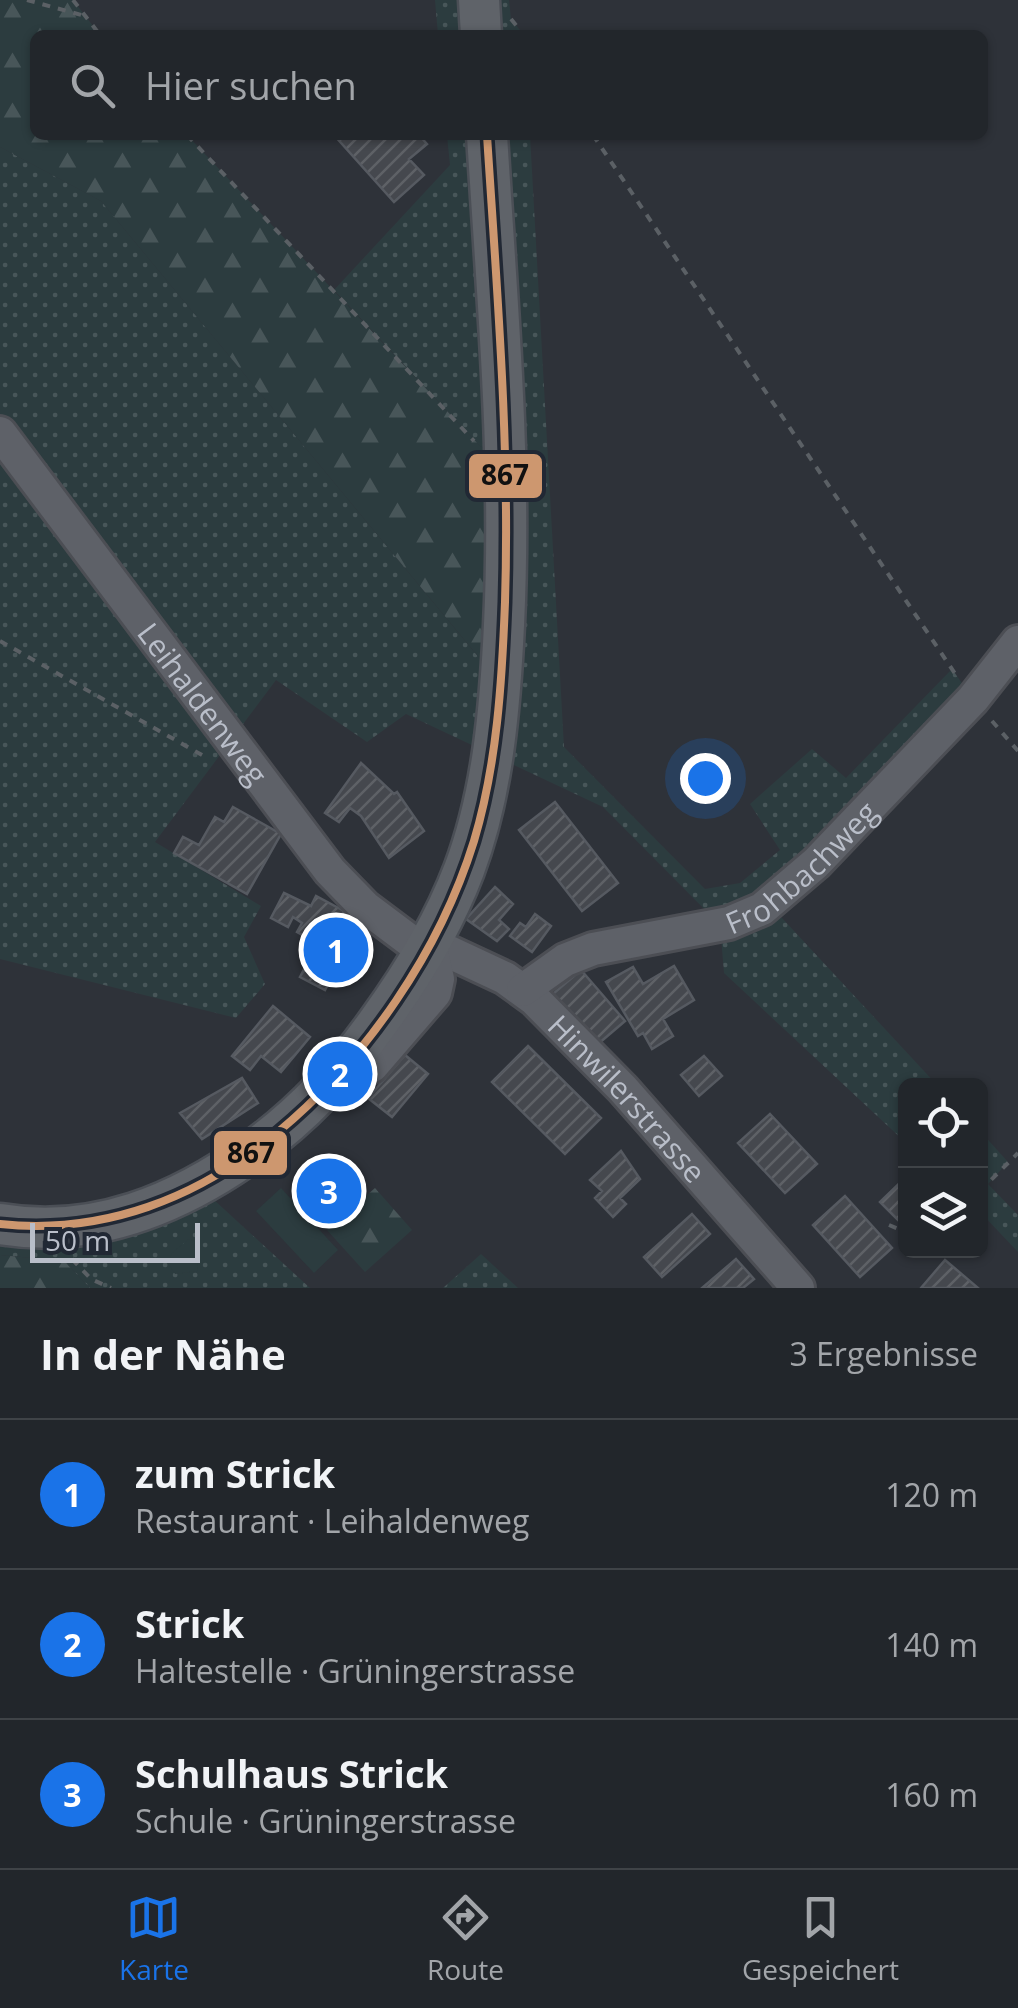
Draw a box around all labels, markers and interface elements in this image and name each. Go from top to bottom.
search box [30,30,988,140]
icon: search [65,58,120,113]
text: Hier suchen [145,59,357,111]
line badge: 867 [467,452,544,500]
text: 867 [481,455,529,493]
street label: Leihaldenweg [129,614,278,792]
your location [680,753,731,804]
street label: Frohbachweg [719,792,886,943]
pin: 1 [304,912,368,988]
street label: Hinwilerstrasse [540,1005,716,1191]
pin: 2 [308,1036,372,1112]
map controls [898,1078,988,1258]
button: locate [898,1078,988,1168]
line badge: 867 [212,1129,289,1177]
text: 867 [227,1133,275,1171]
pin: 3 [296,1154,362,1228]
button: layers [898,1168,988,1258]
scale bar [30,1218,200,1262]
text: 50 m [45,1221,110,1259]
text: In der Nähe [40,1325,286,1382]
text: 3 Ergebnisse [789,1332,978,1375]
text: zum Strick [135,1447,335,1499]
text: 1 [63,1473,82,1516]
text: 120 m [885,1473,978,1516]
text: Restaurant · Leihaldenweg [135,1499,529,1542]
text: Strick [135,1597,244,1649]
text: 2 [63,1623,82,1666]
text: 140 m [885,1623,978,1666]
text: Haltestelle · Grüningerstrasse [135,1649,575,1692]
text: Schulhaus Strick [135,1747,448,1799]
text: 3 [63,1773,82,1816]
text: 160 m [885,1773,978,1816]
text: Schule · Grüningerstrasse [135,1799,516,1842]
tab: Karte [119,1890,189,1988]
tab: Route [427,1890,504,1988]
tab: Gespeichert [742,1890,899,1988]

